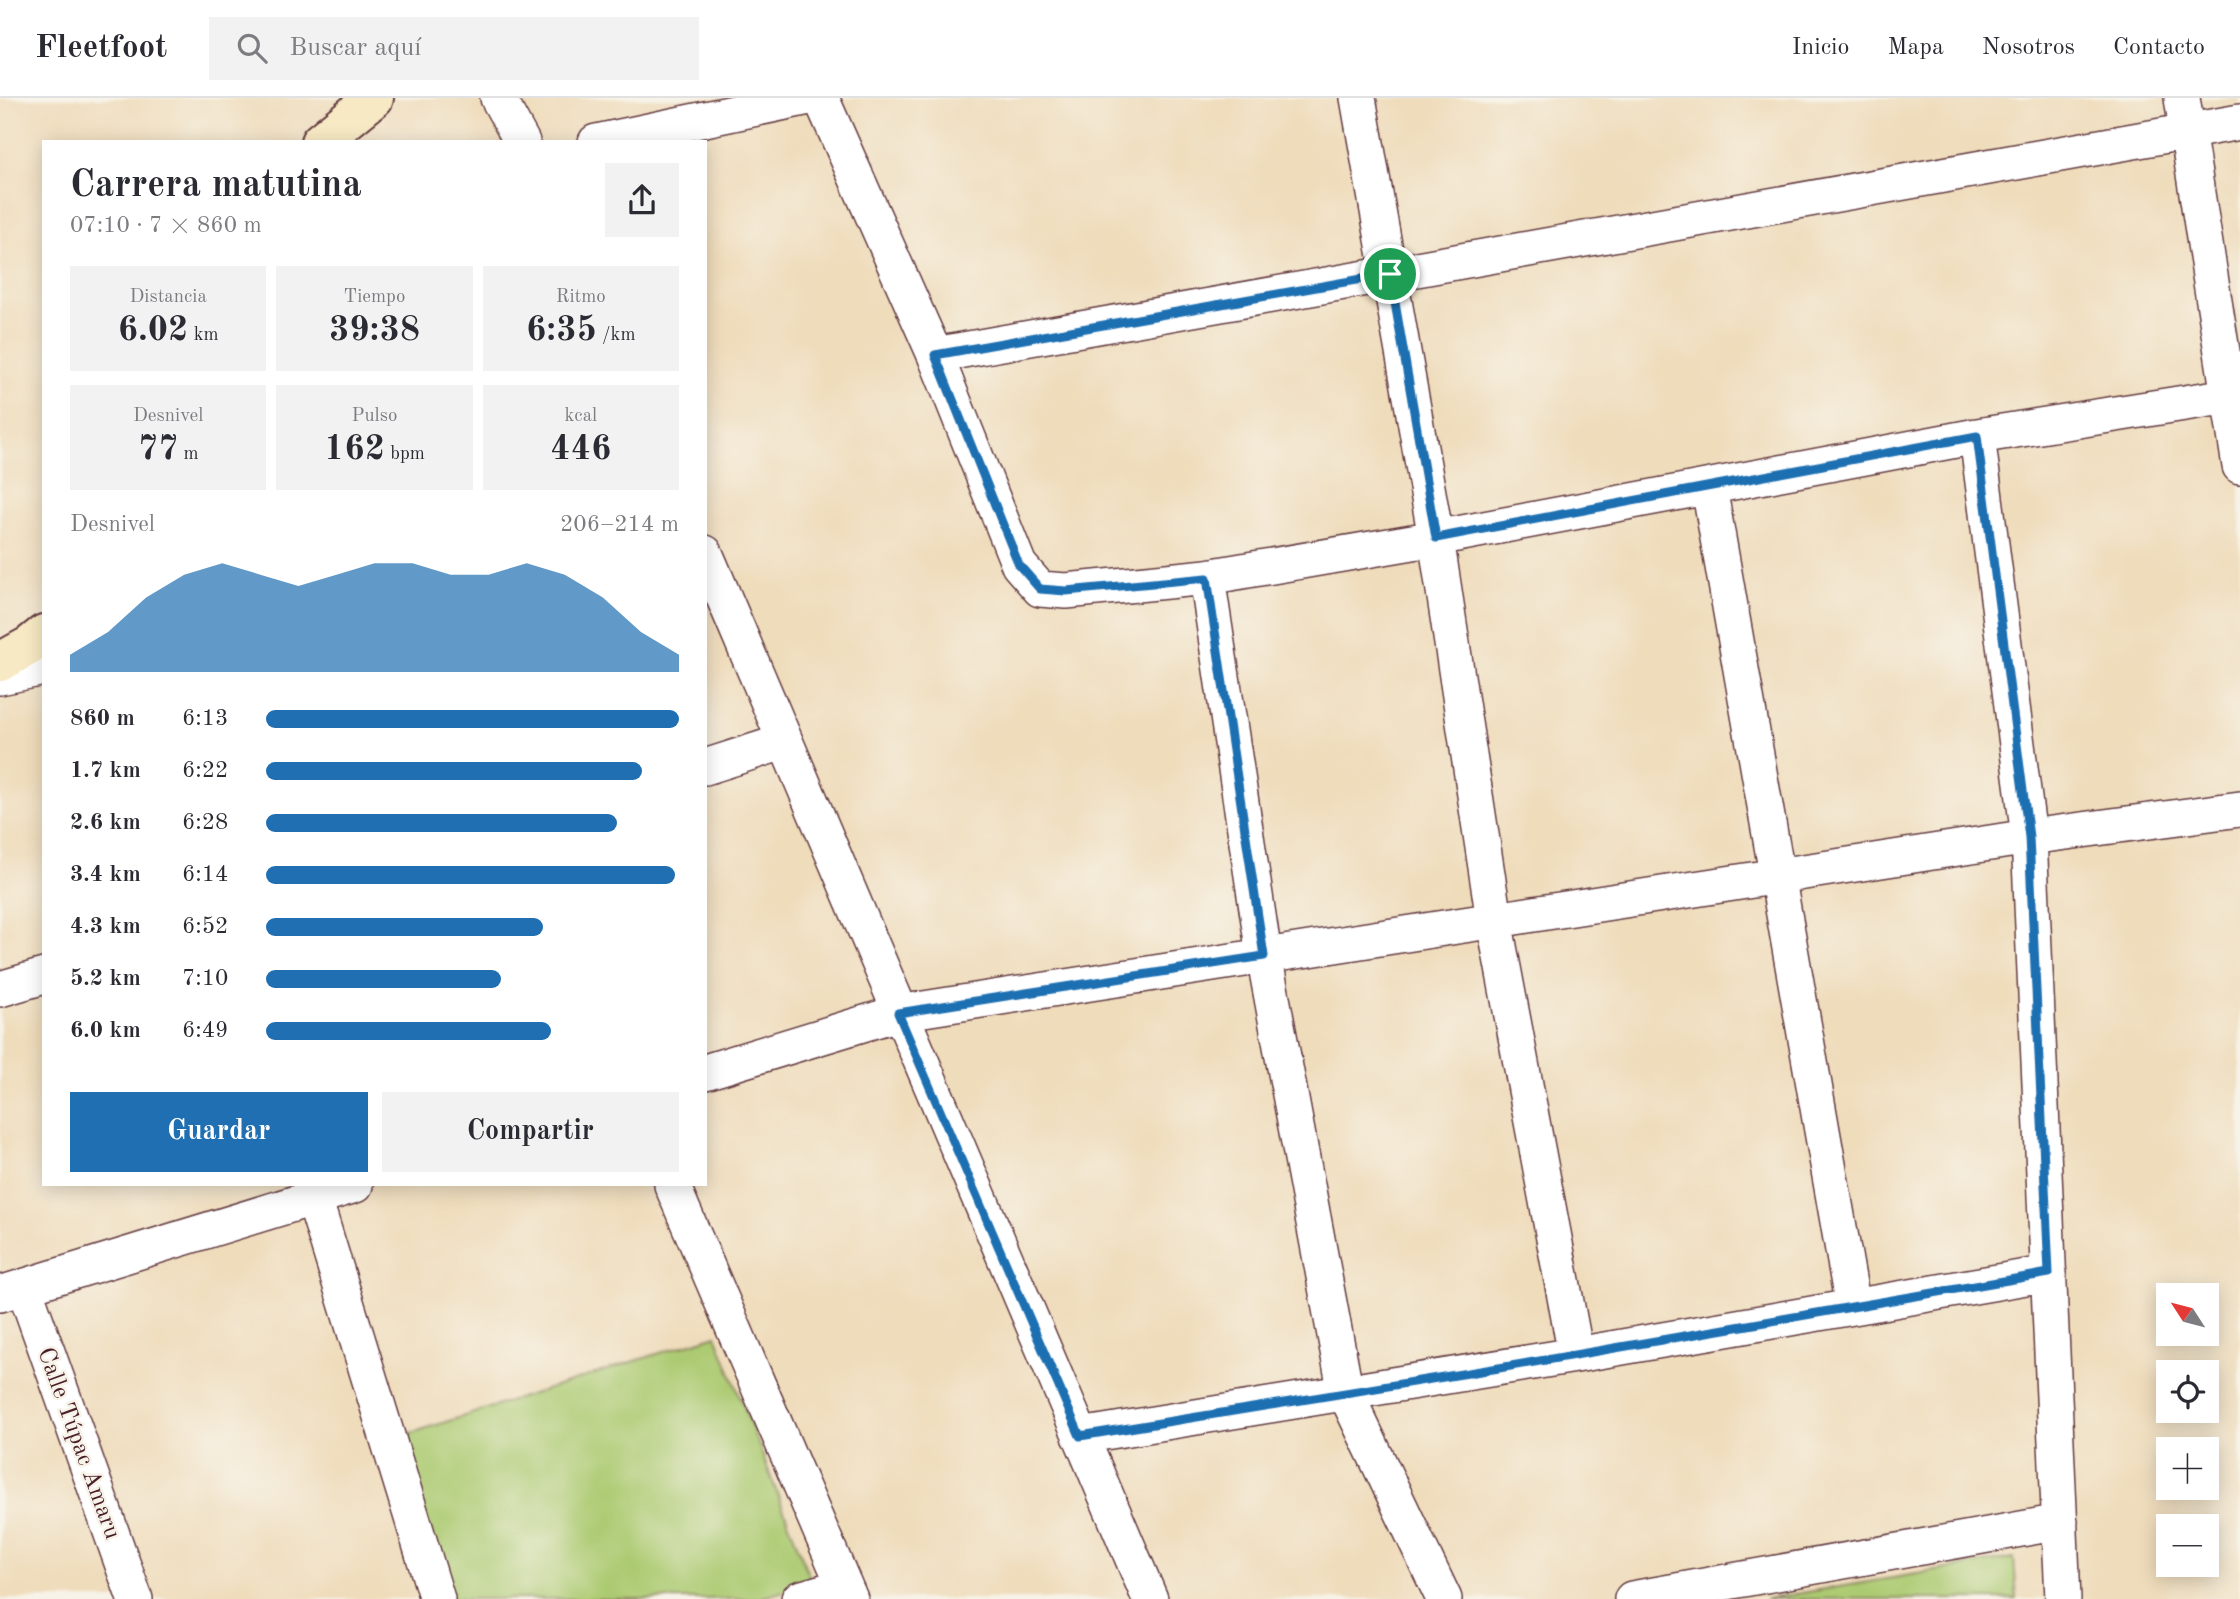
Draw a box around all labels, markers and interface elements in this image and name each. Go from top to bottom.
search box [209,17,699,80]
icon: search [233,29,271,67]
text: Fleetfoot [35,32,167,65]
text: Buscar aquí [289,35,421,61]
text: Inicio [1792,36,1850,60]
text: Mapa [1888,36,1944,60]
text: Nosotros [1982,36,2075,60]
text: Contacto [2113,36,2205,60]
button: share [605,163,679,237]
text: Carrera matutina [70,167,362,205]
text: 07:10 · 7 × 860 m [70,214,262,237]
pin [1360,244,1420,304]
icon: arrive [1371,255,1409,293]
text: Distancia [130,288,207,307]
text: Tiempo [344,288,405,307]
text: Ritmo [556,288,606,307]
text: 6.02 [118,313,188,348]
text: 39:38 [329,313,420,348]
text: 6:35 [526,313,597,348]
text: km [188,326,219,345]
text: /km [597,326,636,345]
text: Desnivel [133,407,203,426]
text: Pulso [352,407,397,426]
text: kcal [564,407,597,426]
text: 77 [138,432,178,467]
text: 162 [324,432,385,467]
text: 446 [550,432,611,467]
text: m [178,445,199,464]
text: bpm [385,445,425,464]
text: Desnivel [70,513,155,536]
text: 206–214 m [560,513,679,536]
text: 860 m [70,707,135,730]
text: 6:13 [182,707,228,730]
text: 1.7 km [70,759,141,782]
text: 6:22 [182,759,228,782]
text: 2.6 km [70,811,141,834]
text: 6:28 [182,811,228,834]
text: 3.4 km [70,863,141,886]
text: 6:14 [182,863,228,886]
text: 4.3 km [70,915,141,938]
text: 6:52 [182,915,228,938]
text: 5.2 km [70,967,141,990]
text: 7:10 [182,967,228,990]
text: 6.0 km [70,1019,141,1042]
text: 6:49 [182,1019,228,1042]
button: Guardar [70,1092,368,1172]
button: Compartir [382,1092,679,1172]
north arrow [2156,1283,2219,1346]
map controls [2156,1283,2219,1577]
street label: Calle Túpac Amaru [32,1345,124,1543]
button: locate [2156,1360,2219,1423]
button: + [2156,1437,2219,1500]
button: − [2156,1514,2219,1577]

